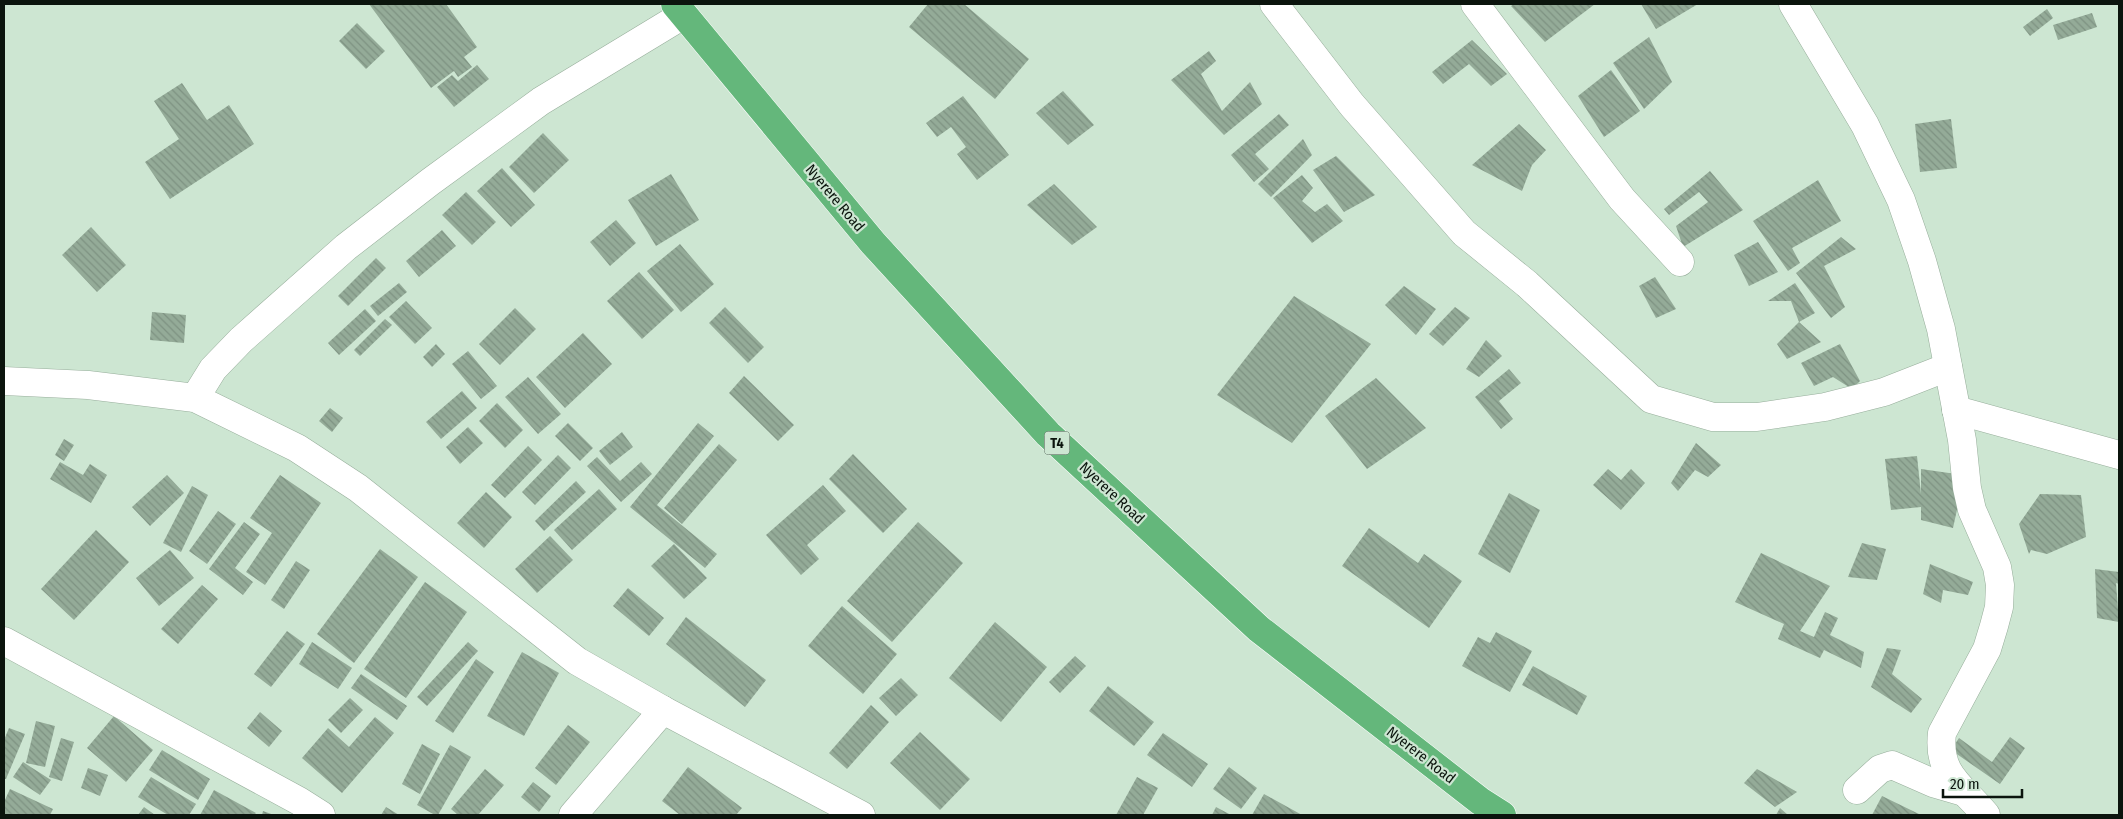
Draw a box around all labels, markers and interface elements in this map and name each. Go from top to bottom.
street label: Nyerere Road [802,161,868,235]
road number: T4 [1044,432,1070,454]
street label: Nyerere Road [1076,458,1148,528]
street label: Nyerere Road [1383,723,1459,787]
scale bar [1943,766,2022,798]
text: 20 m [1950,775,1980,793]

